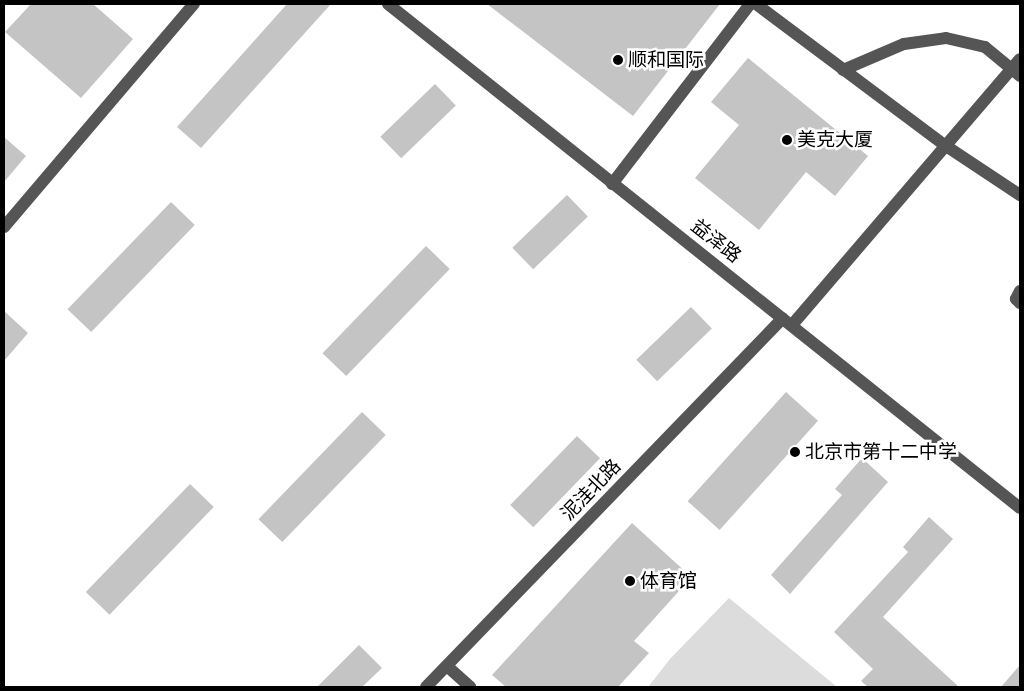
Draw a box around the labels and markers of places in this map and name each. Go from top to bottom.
place label: 顺和国际 [628,49,704,71]
marker: 顺和国际 [612,54,624,66]
place label: 美克大厦 [797,129,873,151]
marker: 美克大厦 [781,134,793,146]
place label: 北京市第十二中学 [805,441,957,463]
marker: 北京市第十二中学 [789,446,801,458]
place label: 体育馆 [640,570,697,592]
marker: 体育馆 [624,575,636,587]

